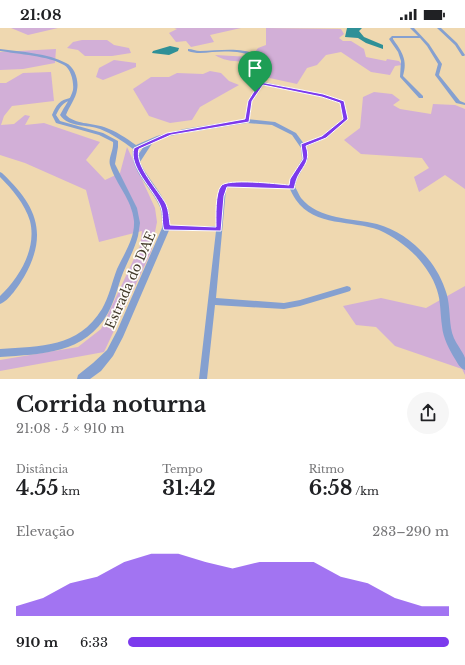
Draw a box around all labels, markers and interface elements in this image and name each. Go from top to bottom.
text: 21:08 [20,5,61,24]
pin [238,51,272,92]
icon: arrive [244,57,266,79]
street label: Estrada do DAE [101,229,160,332]
text: Corrida noturna [16,391,206,418]
button: share [407,392,449,434]
text: 21:08 · 5 × 910 m [16,420,125,437]
text: Distância [16,462,68,476]
text: Tempo [162,462,203,476]
text: Ritmo [309,462,344,476]
text: 4.55 [16,476,58,500]
text: 31:42 [162,476,216,500]
text: 6:58 [309,476,352,500]
text: km [58,484,80,498]
text: /km [352,484,379,498]
text: Elevação [16,523,75,540]
text: 283–290 m [372,523,449,540]
text: 910 m [16,634,58,651]
text: 6:33 [80,634,108,651]

